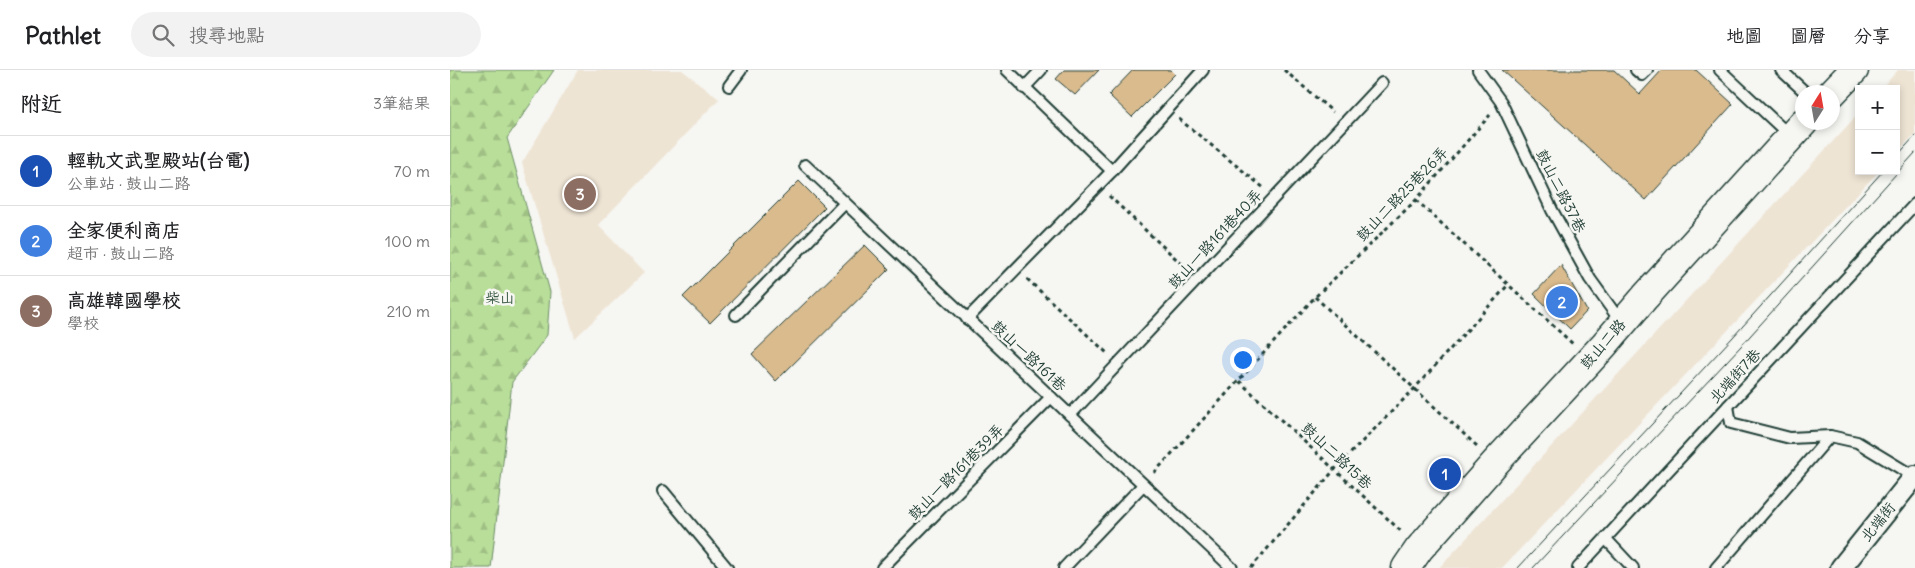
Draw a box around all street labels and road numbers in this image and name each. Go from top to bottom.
street label: 鼓山二路25巷26弄 [1352,143,1451,245]
street label: 鼓山二路37巷 [1532,146,1591,236]
street label: 鼓山一路161巷40弄 [1164,185,1266,292]
street label: 鼓山二路 [1576,315,1629,373]
street label: 鼓山一路161巷 [988,316,1071,395]
street label: 北端街7巷 [1705,345,1765,407]
street label: 鼓山二路15巷 [1298,418,1377,493]
street label: 鼓山一路161巷39弄 [904,420,1008,524]
street label: 北端街 [1856,498,1899,545]

